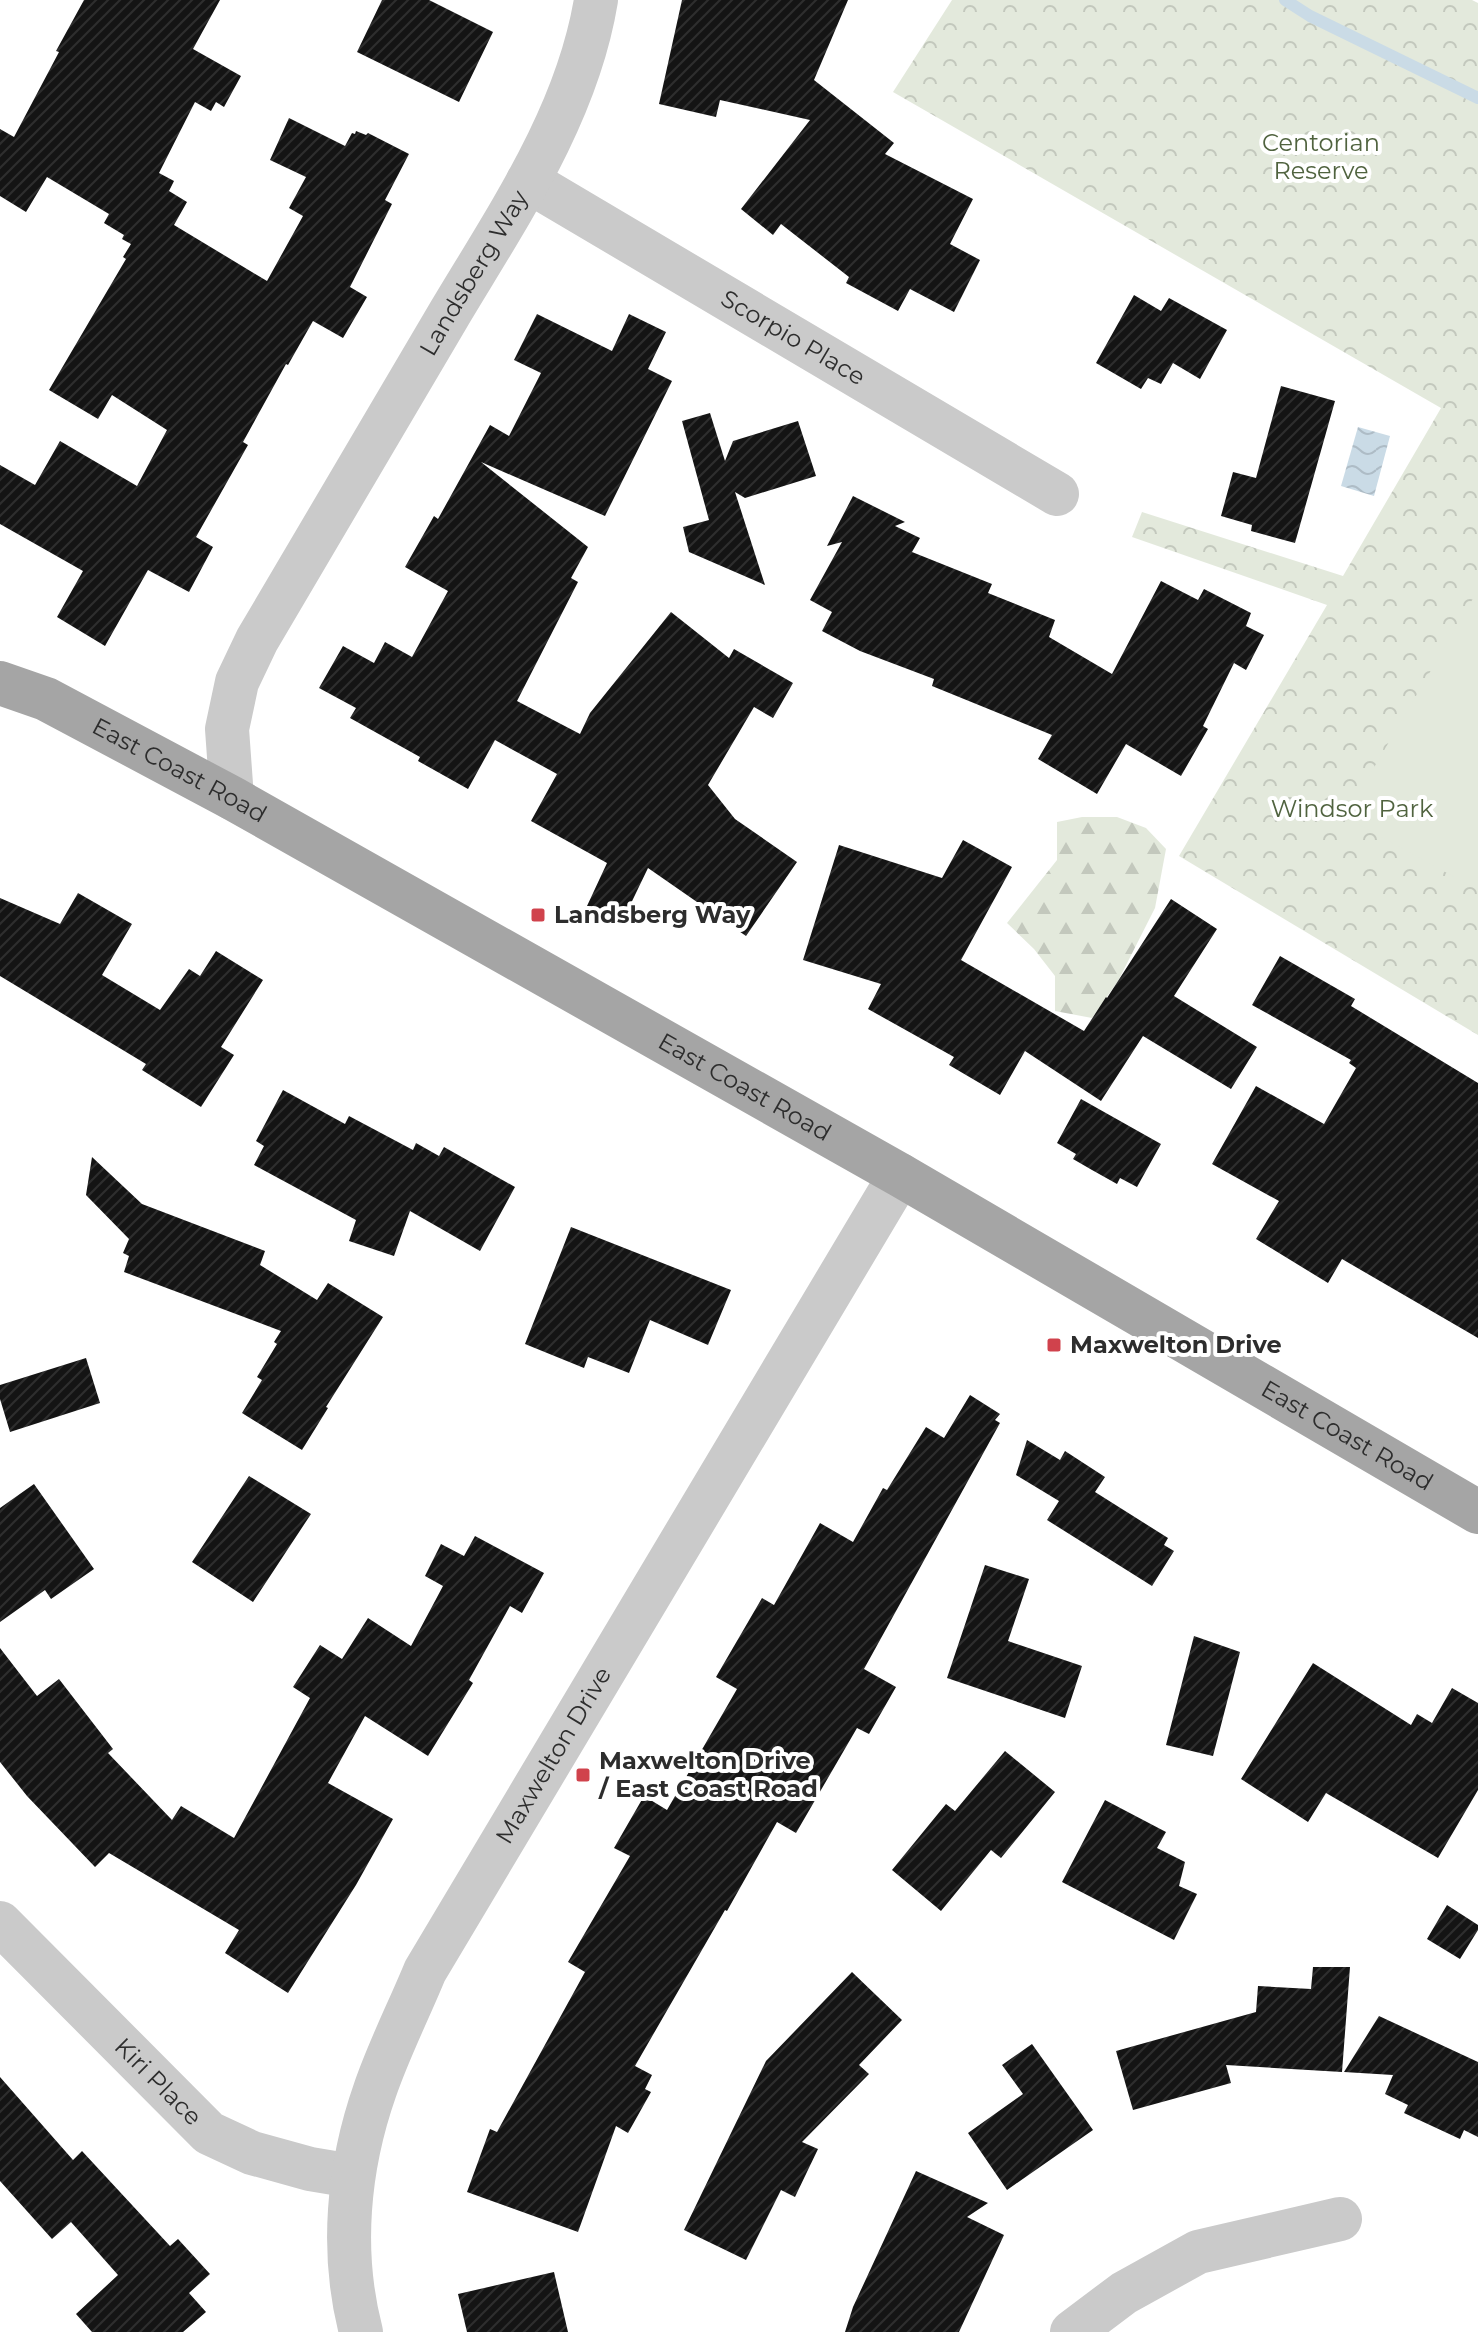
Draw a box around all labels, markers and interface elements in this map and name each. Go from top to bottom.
park label: Centorian Reserve [1262,128,1380,185]
street label: Landsberg Way [413,185,534,361]
street label: Scorpio Place [716,284,871,391]
street label: East Coast Road [87,711,272,829]
park label: Windsor Park [1271,794,1434,823]
place label: Landsberg Way [554,900,751,929]
marker: Landsberg Way [529,906,547,924]
street label: East Coast Road [653,1027,836,1147]
place label: Maxwelton Drive [1070,1330,1282,1359]
marker: Maxwelton Drive [1045,1336,1063,1354]
street label: East Coast Road [1256,1374,1438,1497]
street label: Maxwelton Drive [489,1662,617,1849]
place label: Maxwelton Drive / East Coast Road [598,1746,818,1803]
marker: Maxwelton Drive / East Coast Road [574,1766,592,1784]
street label: Kiri Place [109,2032,208,2131]

